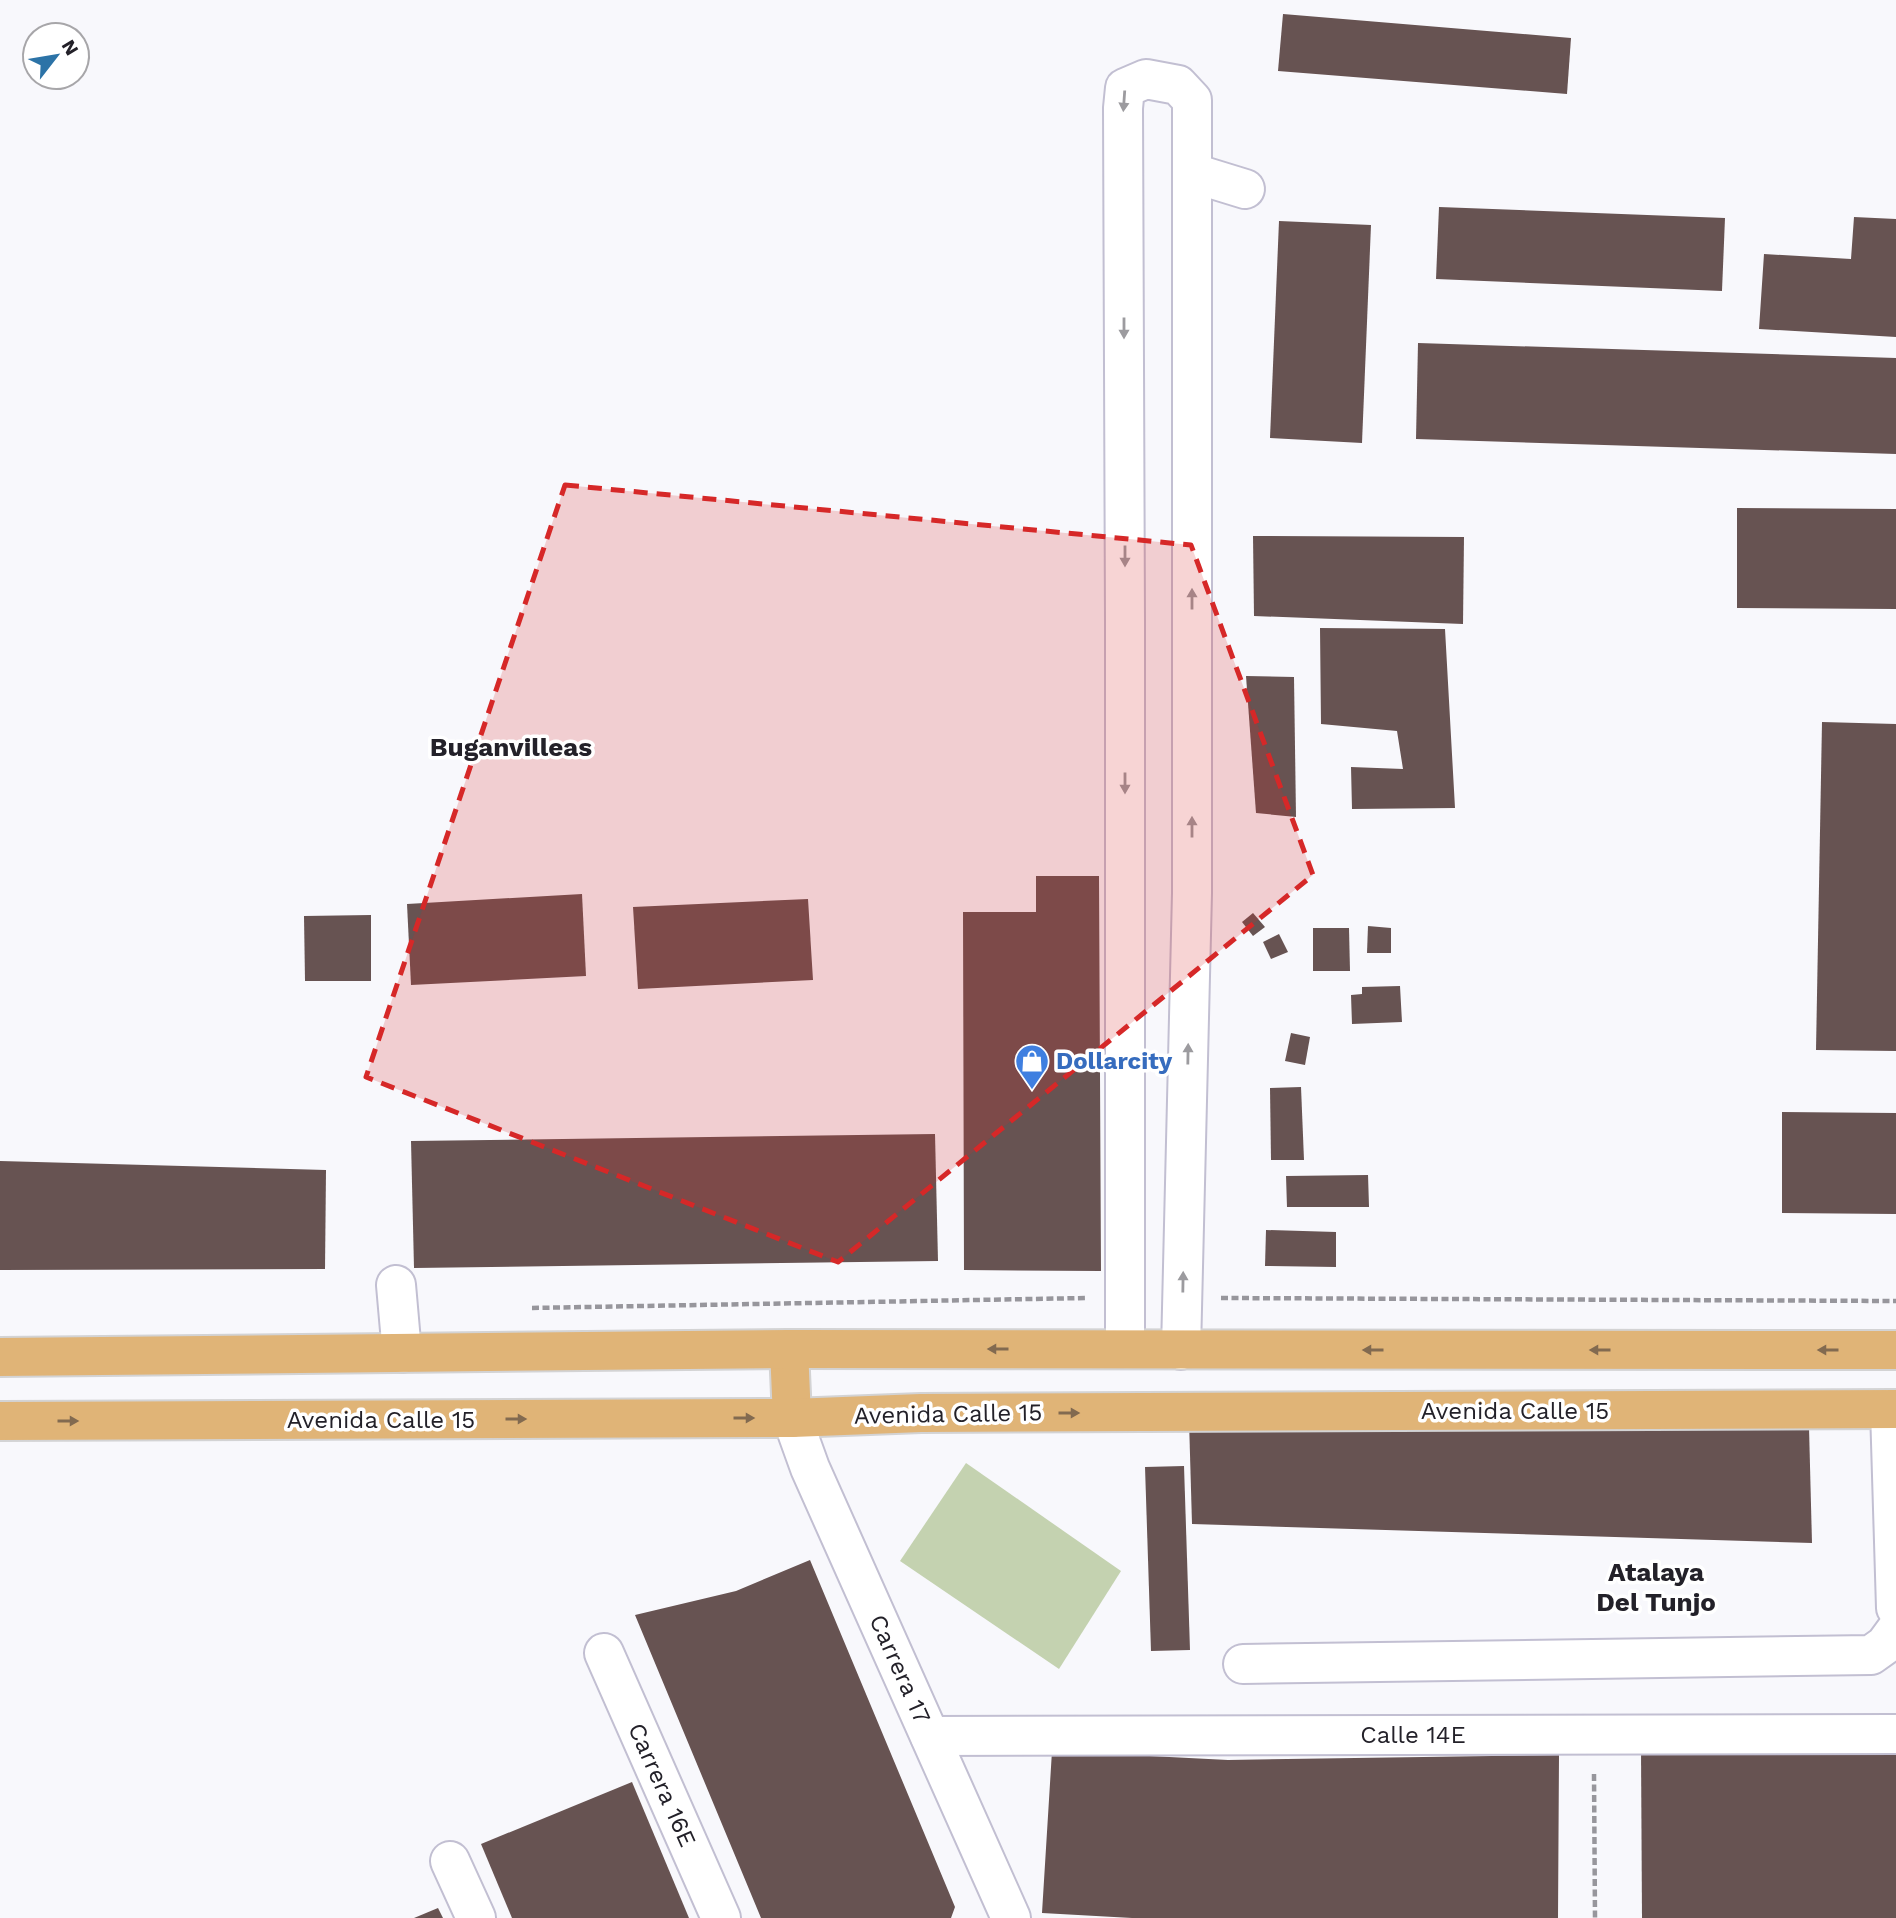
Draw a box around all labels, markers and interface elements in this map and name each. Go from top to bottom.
north arrow [21,21,91,91]
text: N [57,36,84,59]
one-way arrow [1118,90,1129,112]
one-way arrow [1118,317,1130,339]
one-way arrow [1119,545,1131,567]
one-way arrow [1186,588,1198,610]
district label: Buganvilleas [430,732,592,762]
one-way arrow [1119,772,1131,794]
one-way arrow [1186,816,1198,838]
shop icon: Dollarcity [1013,1042,1051,1091]
one-way arrow [1183,1043,1194,1065]
place label: Dollarcity [1056,1047,1173,1075]
one-way arrow [1177,1271,1188,1293]
one-way arrow [987,1343,1009,1355]
one-way arrow [1362,1344,1384,1356]
one-way arrow [1589,1344,1611,1356]
one-way arrow [1817,1344,1839,1356]
street label: Avenida Calle 15 [1421,1397,1609,1425]
street label: Avenida Calle 15 [854,1398,1042,1430]
street label: Avenida Calle 15 [287,1406,475,1434]
one-way arrow [1058,1407,1080,1419]
one-way arrow [733,1412,755,1424]
one-way arrow [505,1413,527,1425]
one-way arrow [57,1415,79,1427]
district label: Atalaya Del Tunjo [1596,1557,1716,1617]
street label: Carrera 17 [864,1610,936,1728]
street label: Carrera 16E [622,1719,702,1851]
street label: Calle 14E [1360,1721,1466,1749]

